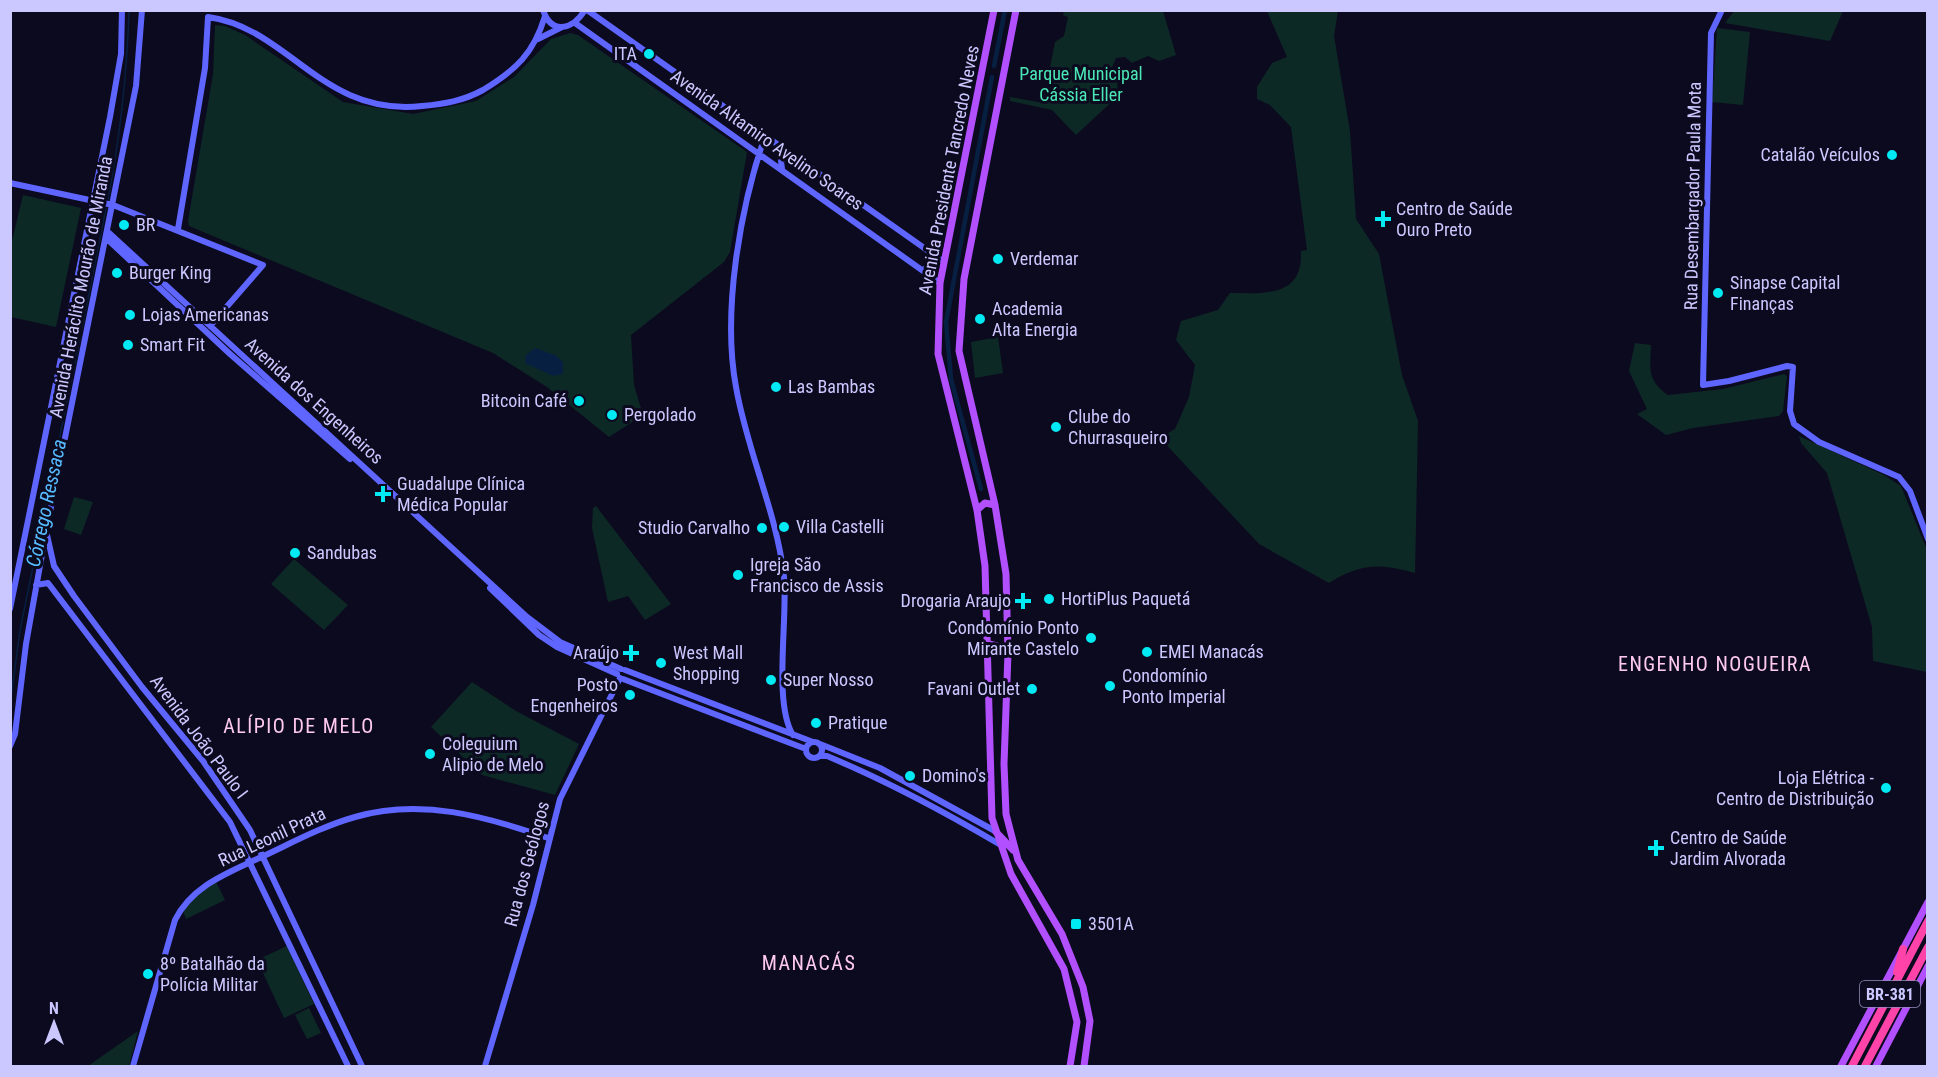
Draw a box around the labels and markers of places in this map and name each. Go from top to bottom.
place label: ITA [614,43,638,64]
marker: ITA [642,47,656,61]
place label: Catalão Veículos [1761,144,1880,165]
marker: Catalão Veículos [1885,148,1899,162]
place label: Centro de Saúde Ouro Preto [1396,198,1513,240]
marker: Centro de Saúde Ouro Preto [1374,210,1392,228]
place label: BR [136,214,156,235]
marker: BR [117,218,131,232]
place label: Verdemar [1010,248,1079,269]
marker: Verdemar [991,252,1005,266]
place label: Burger King [129,262,211,283]
marker: Burger King [110,266,124,280]
place label: Sinapse Capital Finanças [1730,272,1840,314]
marker: Sinapse Capital Finanças [1711,286,1725,300]
place label: Academia Alta Energia [992,298,1078,340]
place label: Lojas Americanas [142,304,269,325]
marker: Lojas Americanas [123,308,137,322]
marker: Academia Alta Energia [973,312,987,326]
place label: Smart Fit [140,334,205,355]
marker: Smart Fit [121,338,135,352]
place label: Las Bambas [788,376,875,397]
marker: Las Bambas [769,380,783,394]
place label: Bitcoin Café [481,390,567,411]
marker: Bitcoin Café [572,394,586,408]
place label: Pergolado [624,404,696,425]
place label: Clube do Churrasqueiro [1068,406,1168,448]
marker: Pergolado [605,408,619,422]
marker: Clube do Churrasqueiro [1049,420,1063,434]
place label: Guadalupe Clínica Médica Popular [397,473,525,515]
marker: Guadalupe Clínica Médica Popular [374,485,392,503]
place label: Villa Castelli [796,516,884,537]
place label: Studio Carvalho [638,517,750,538]
marker: Villa Castelli [777,520,791,534]
marker: Studio Carvalho [755,521,769,535]
place label: Sandubas [307,542,377,563]
marker: Sandubas [288,546,302,560]
place label: Igreja São Francisco de Assis [750,554,884,596]
marker: Igreja São Francisco de Assis [731,568,745,582]
place label: HortiPlus Paquetá [1061,588,1190,609]
place label: Drogaria Araujo [901,590,1011,611]
marker: HortiPlus Paquetá [1042,592,1056,606]
marker: Drogaria Araujo [1016,594,1030,608]
place label: Condomínio Ponto Mirante Castelo [947,617,1079,659]
marker: Condomínio Ponto Mirante Castelo [1084,631,1098,645]
place label: EMEI Manacás [1159,641,1264,662]
place label: Araújo [573,642,619,663]
place label: West Mall Shopping [673,642,743,684]
marker: EMEI Manacás [1140,645,1154,659]
marker: Araújo [624,646,638,660]
marker: West Mall Shopping [654,656,668,670]
place label: Condomínio Ponto Imperial [1122,665,1226,707]
place label: Super Nosso [783,669,874,690]
marker: Super Nosso [764,673,778,687]
place label: Posto Engenheiros [530,674,618,716]
place label: Favani Outlet [927,678,1020,699]
marker: Condomínio Ponto Imperial [1103,679,1117,693]
marker: Favani Outlet [1025,682,1039,696]
marker: Posto Engenheiros [623,688,637,702]
place label: Pratique [828,712,887,733]
marker: Pratique [809,716,823,730]
place label: Coleguium Alipio de Melo [442,733,544,775]
marker: Coleguium Alipio de Melo [423,747,437,761]
place label: Domino's [922,765,986,786]
place label: Loja Elétrica - Centro de Distribuição [1716,767,1875,809]
marker: Domino's [903,769,917,783]
marker: Loja Elétrica - Centro de Distribuição [1879,781,1893,795]
place label: Centro de Saúde Jardim Alvorada [1670,827,1787,869]
marker: Centro de Saúde Jardim Alvorada [1647,839,1665,857]
place label: 3501A [1088,913,1135,934]
marker: 3501A [1069,917,1083,931]
place label: 8º Batalhão da Polícia Militar [160,953,265,995]
marker: 8º Batalhão da Polícia Militar [141,967,155,981]

